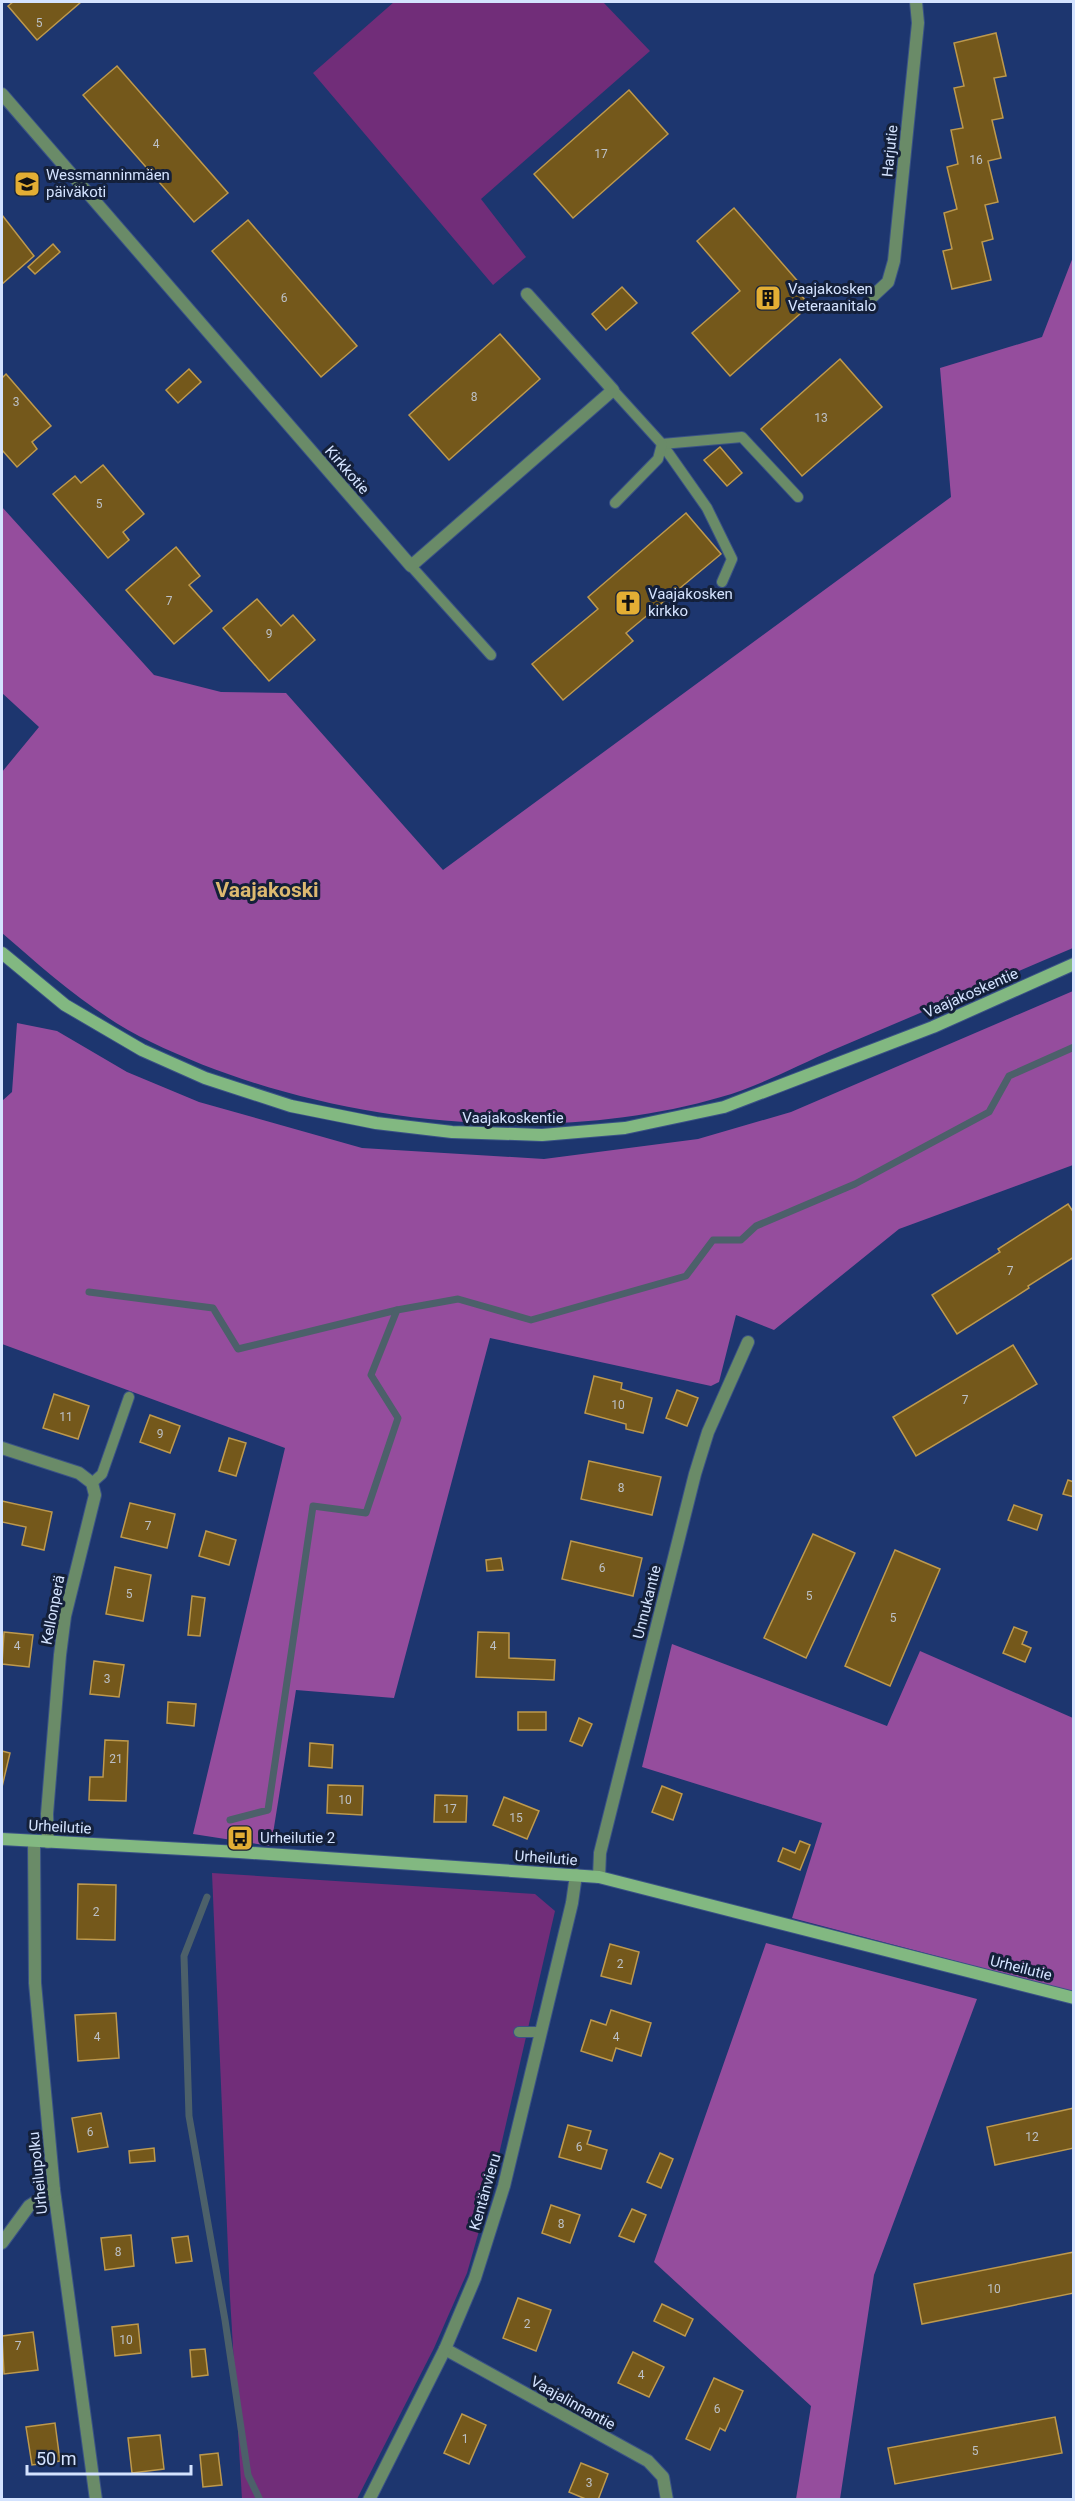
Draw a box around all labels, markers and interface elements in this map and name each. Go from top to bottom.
house number: 5 [36,16,43,30]
street label: Harjutie [878,124,902,178]
house number: 4 [153,137,160,151]
house number: 17 [594,147,608,161]
house number: 16 [969,153,983,167]
place label: Wessmanninmäen päiväkoti [46,166,170,201]
school or university icon: Wessmanninmäen päiväkoti [12,169,42,199]
place label: Vaajakosken Veteraanitalo [788,280,876,315]
building icon: Vaajakosken Veteraanitalo [753,283,783,313]
house number: 6 [281,291,288,305]
house number: 8 [471,390,478,404]
house number: 3 [13,395,19,409]
house number: 13 [814,411,828,425]
street label: Kirkkotie [321,442,373,498]
house number: 5 [96,497,103,511]
place label: Vaajakosken kirkko [648,585,733,620]
church icon: Vaajakosken kirkko [613,588,643,618]
house number: 7 [166,594,173,608]
house number: 9 [266,627,272,641]
district label: Vaajakoski [215,878,319,902]
street label: Vaajakoskentie [921,964,1021,1022]
street label: Vaajakoskentie [462,1109,564,1127]
house number: 7 [1007,1264,1014,1278]
house number: 7 [962,1393,969,1407]
house number: 10 [611,1398,625,1412]
house number: 11 [59,1410,73,1424]
house number: 9 [157,1427,163,1441]
house number: 8 [618,1481,625,1495]
house number: 7 [145,1519,152,1533]
house number: 6 [599,1561,606,1575]
street label: Unnukantie [629,1563,665,1641]
street label: Kellonperä [37,1574,69,1646]
house number: 5 [126,1587,133,1601]
house number: 5 [806,1589,813,1603]
house number: 5 [890,1611,897,1625]
house number: 4 [14,1639,21,1653]
house number: 4 [490,1639,497,1653]
house number: 3 [104,1672,110,1686]
house number: 21 [109,1752,123,1766]
house number: 10 [338,1793,352,1807]
house number: 17 [443,1802,457,1816]
house number: 15 [509,1811,523,1825]
street label: Urheilutie [28,1816,92,1838]
bus stop icon: Urheilutie 2 [225,1823,255,1853]
place label: Urheilutie 2 [260,1829,335,1847]
street label: Urheilutie [514,1847,578,1869]
house number: 2 [93,1905,100,1919]
street label: Urheilutie [988,1952,1054,1984]
house number: 2 [617,1957,624,1971]
house number: 4 [94,2030,101,2044]
house number: 4 [613,2030,620,2044]
house number: 6 [87,2125,94,2139]
house number: 12 [1025,2130,1039,2144]
street label: Urheilupolku [25,2131,51,2215]
house number: 6 [576,2140,583,2154]
street label: Kentänvieru [465,2152,505,2232]
house number: 8 [558,2217,565,2231]
house number: 8 [115,2245,122,2259]
house number: 10 [987,2282,1001,2296]
house number: 2 [524,2317,531,2331]
house number: 10 [119,2333,133,2347]
house number: 7 [15,2339,22,2353]
house number: 4 [638,2368,645,2382]
street label: Vaajalinnantie [527,2372,619,2434]
house number: 6 [714,2402,721,2416]
house number: 1 [462,2432,468,2446]
scale bar [27,2438,190,2476]
house number: 5 [972,2444,979,2458]
text: 50 m [36,2448,76,2469]
house number: 3 [586,2476,592,2490]

